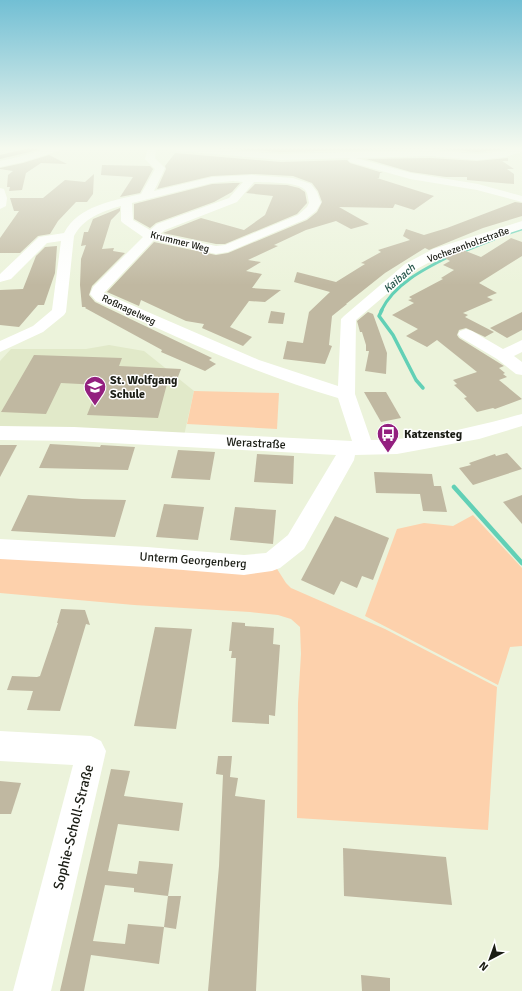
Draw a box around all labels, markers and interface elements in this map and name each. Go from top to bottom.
street label: Vochezenholzstraße [426,225,511,265]
street label: Krummer Weg [149,229,210,255]
water label: Kaibach [381,260,419,296]
street label: Roßnagelweg [100,292,158,328]
place label: St. Wolfgang Schule [110,373,178,402]
school or university icon: St. Wolfgang Schule [82,374,108,407]
bus stop icon: Katzensteg [375,421,401,454]
place label: Katzensteg [404,427,463,442]
street label: Werastraße [226,434,286,453]
street label: Unterm Georgenberg [139,549,247,572]
street label: Sophie-Scholl-Straße [50,763,97,892]
north arrow [470,939,510,979]
text: N [477,959,491,974]

